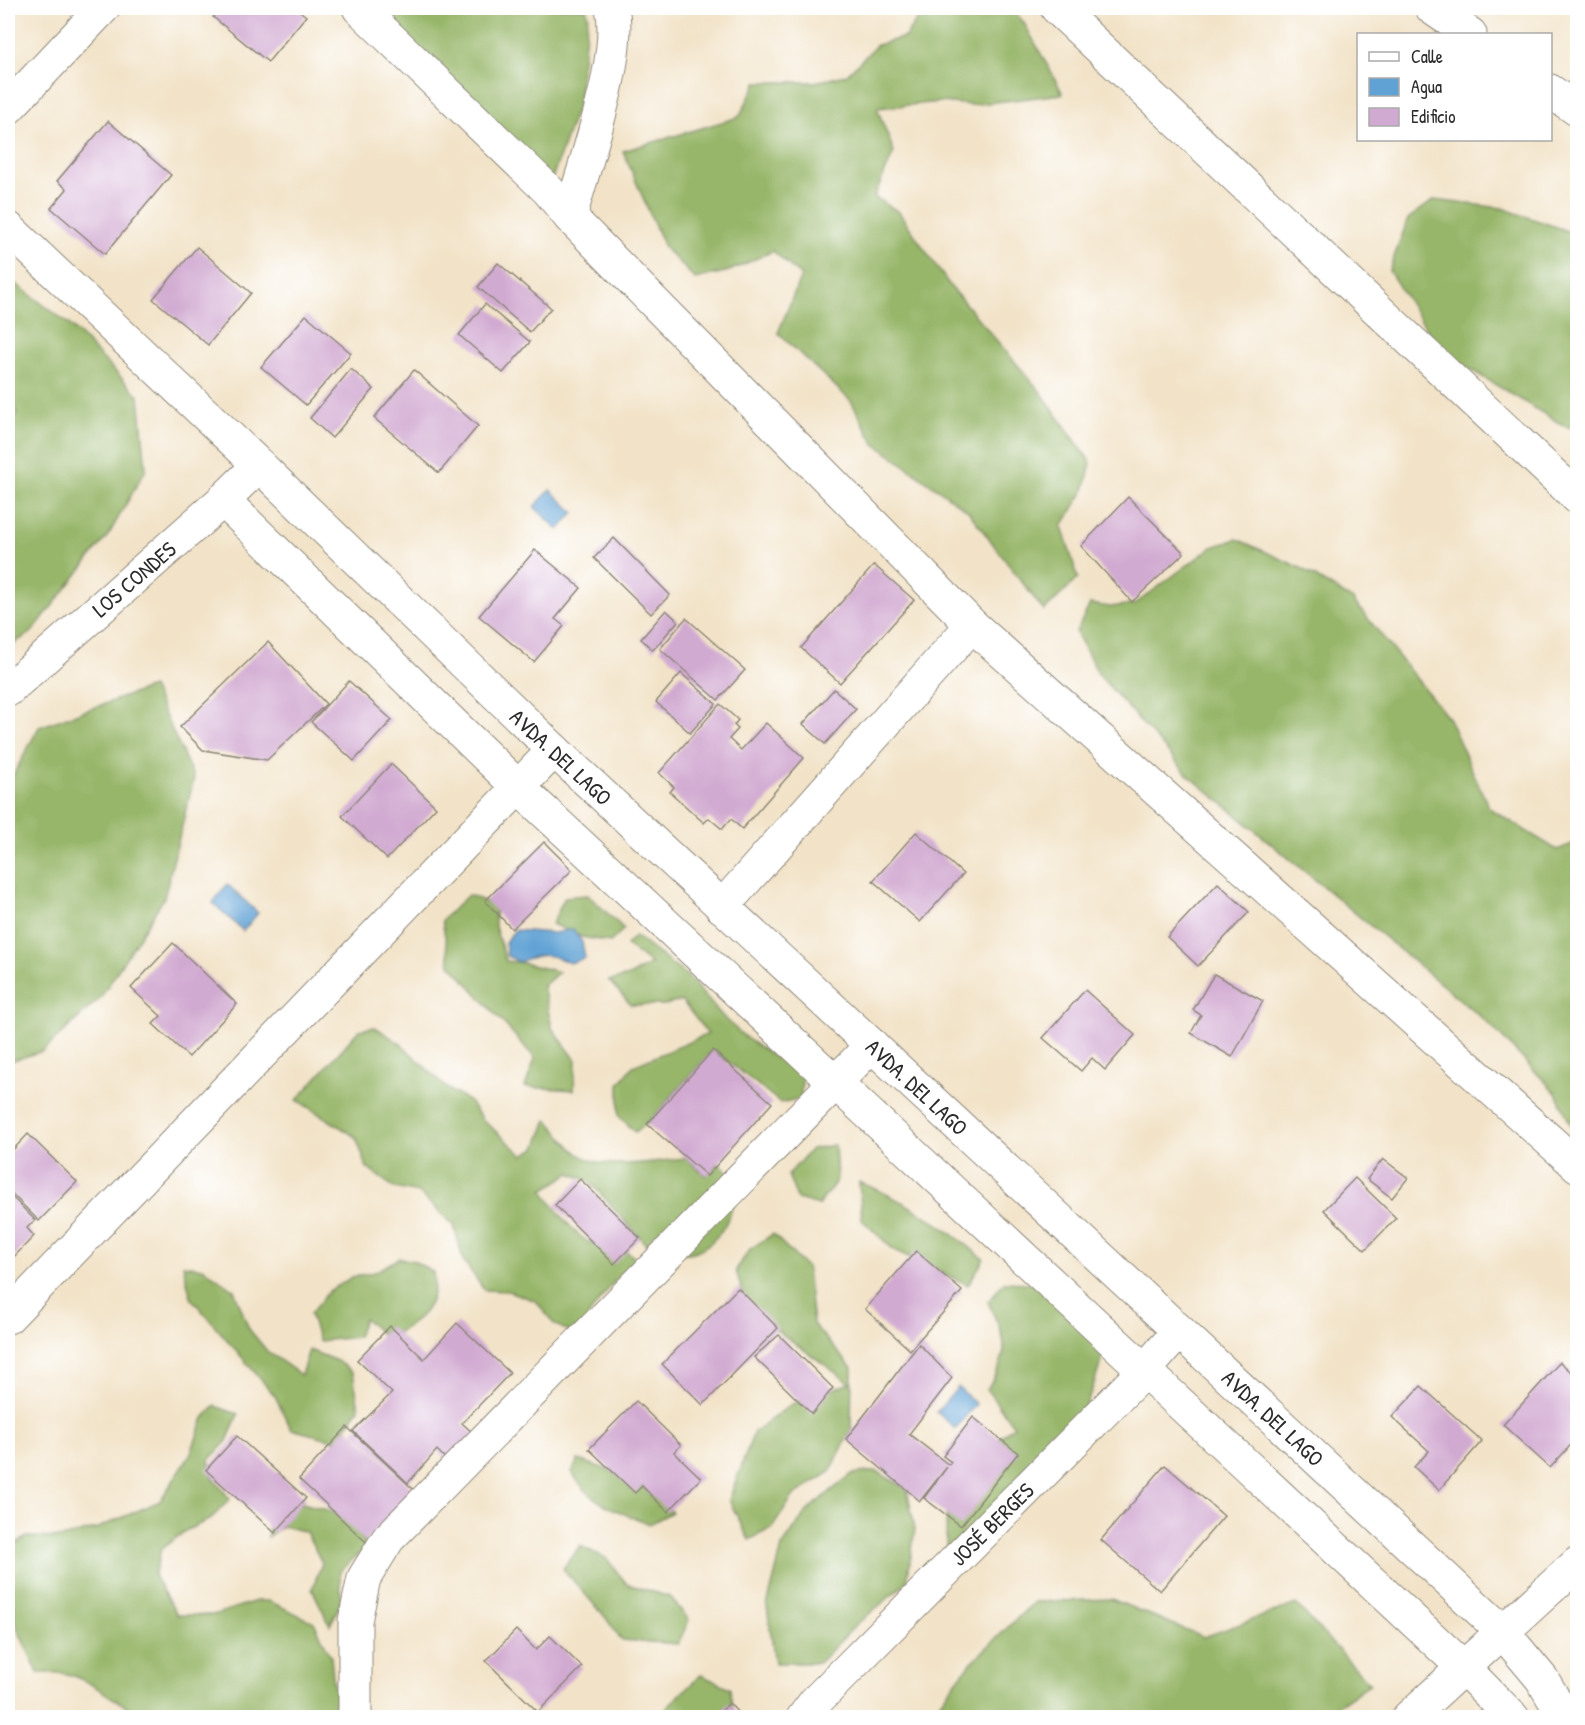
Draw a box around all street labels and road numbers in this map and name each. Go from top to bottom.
street label: LOS CONDES [86,534,182,624]
street label: AVDA. DEL LAGO [504,702,618,812]
street label: AVDA. DEL LAGO [860,1032,974,1142]
street label: AVDA. DEL LAGO [1216,1363,1330,1473]
street label: JOSÉ BERGES [944,1476,1040,1572]

